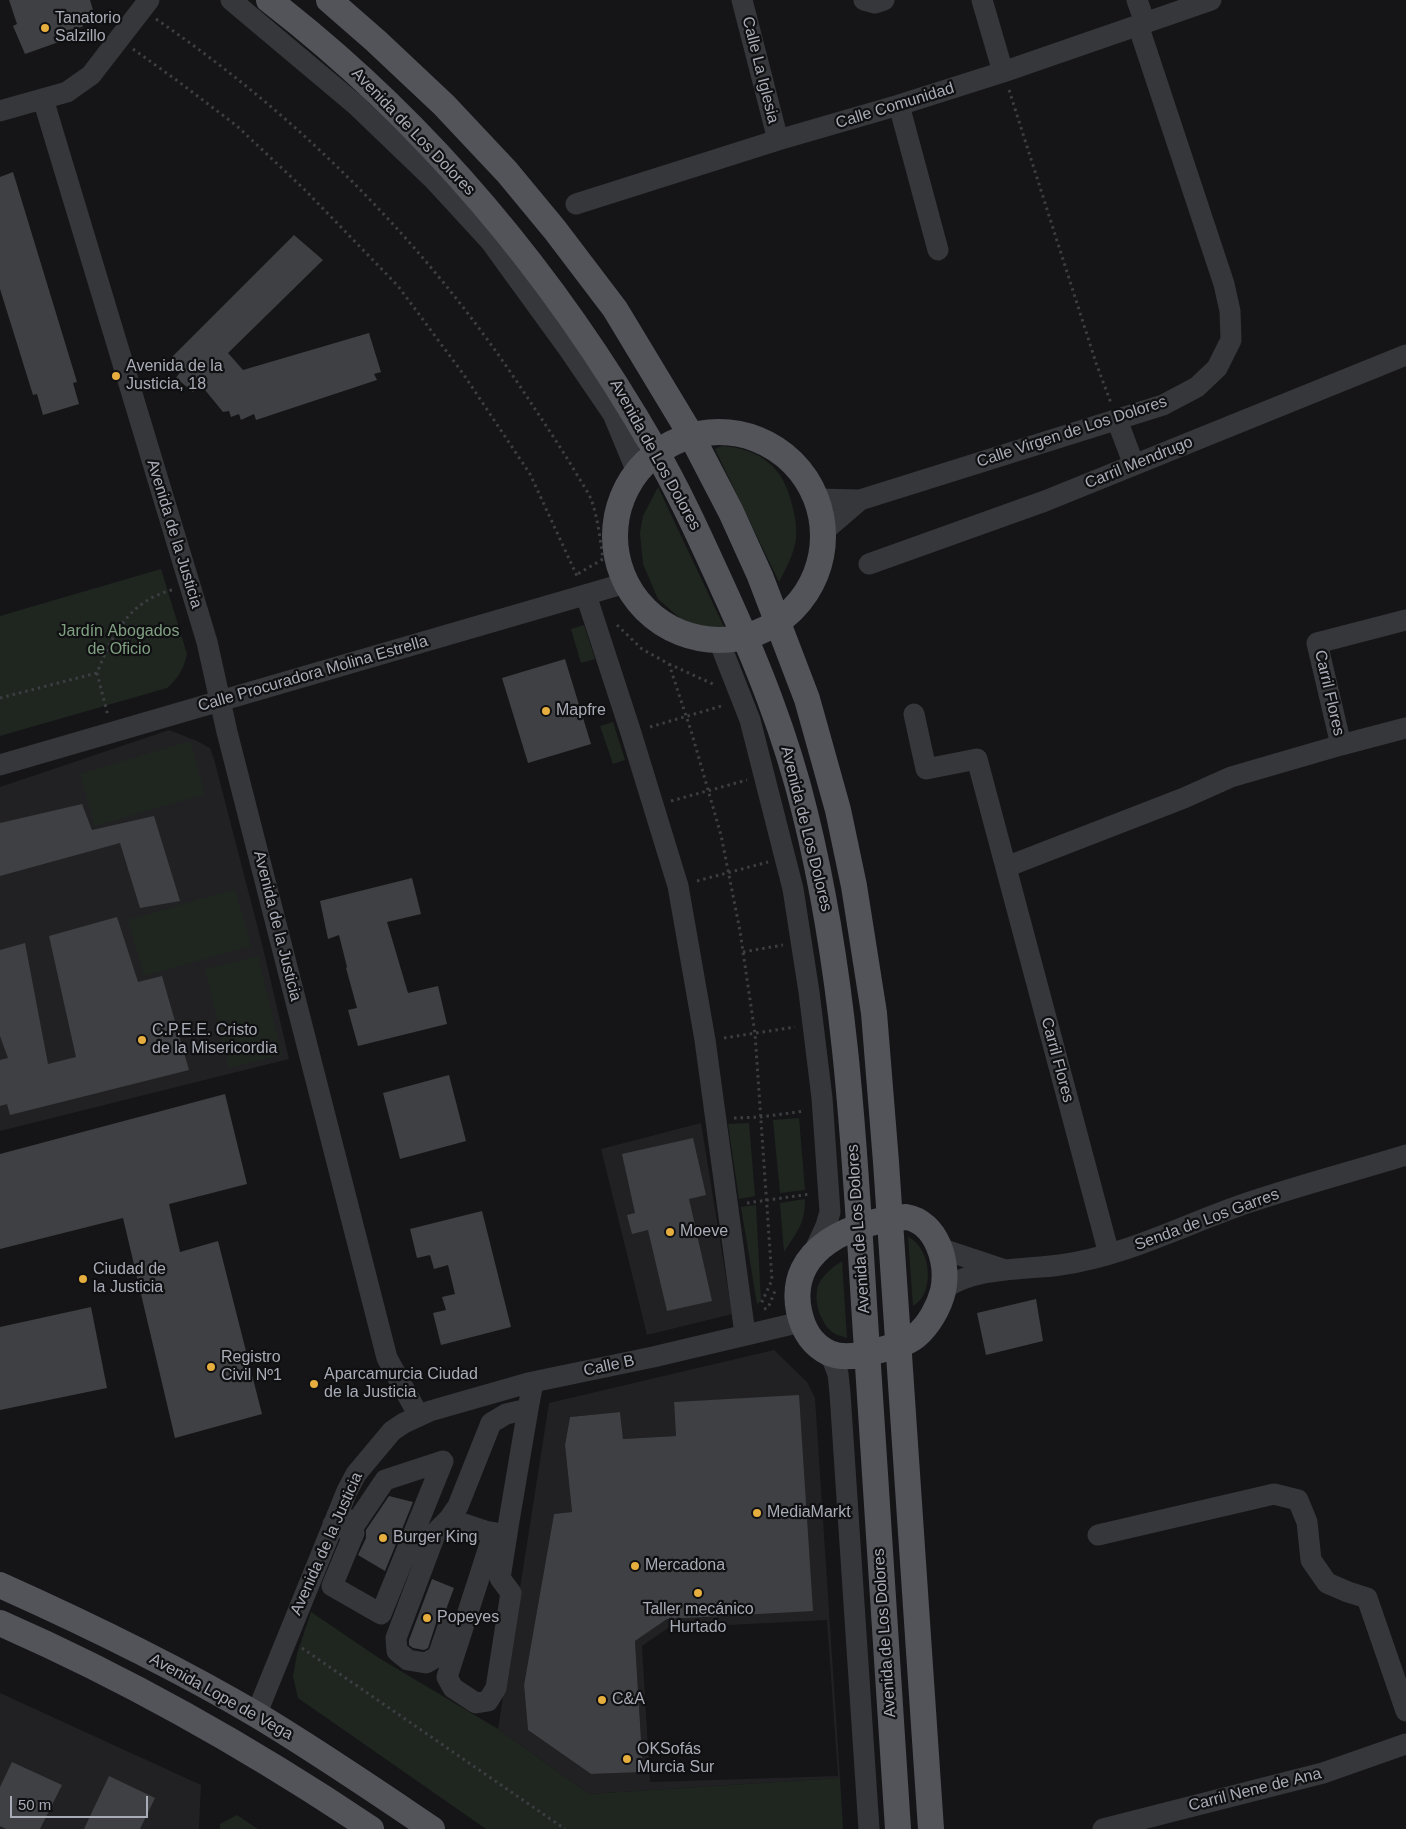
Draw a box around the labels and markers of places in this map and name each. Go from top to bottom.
place label: Tanatorio Salzillo [55,9,121,47]
marker: Tanatorio Salzillo [39,22,51,34]
place label: Avenida de la Justicia, 18 [126,357,223,395]
marker: Avenida de la Justicia, 18 [110,370,122,382]
place label: Mapfre [556,701,606,721]
marker: Mapfre [540,705,552,717]
place label: C.P.E.E. Cristo de la Misericordia [152,1021,277,1059]
marker: C.P.E.E. Cristo de la Misericordia [136,1034,148,1046]
place label: Moeve [680,1222,728,1242]
marker: Moeve [664,1226,676,1238]
place label: Ciudad de la Justicia [93,1260,166,1298]
marker: Ciudad de la Justicia [77,1273,89,1285]
place label: Registro Civil Nº1 [221,1348,282,1386]
marker: Registro Civil Nº1 [205,1361,217,1373]
place label: Aparcamurcia Ciudad de la Justicia [324,1365,478,1403]
marker: Aparcamurcia Ciudad de la Justicia [308,1378,320,1390]
place label: MediaMarkt [767,1503,851,1523]
marker: MediaMarkt [751,1507,763,1519]
place label: Burger King [393,1528,477,1548]
marker: Burger King [377,1532,389,1544]
place label: Mercadona [645,1556,725,1576]
marker: Mercadona [629,1560,641,1572]
marker: Taller mecánico Hurtado [692,1587,704,1599]
place label: Taller mecánico Hurtado [642,1600,754,1638]
place label: Popeyes [437,1608,499,1628]
marker: Popeyes [421,1612,433,1624]
place label: C&A [612,1690,645,1710]
marker: C&A [596,1694,608,1706]
place label: OKSofás Murcia Sur [637,1740,714,1778]
marker: OKSofás Murcia Sur [621,1753,633,1765]

